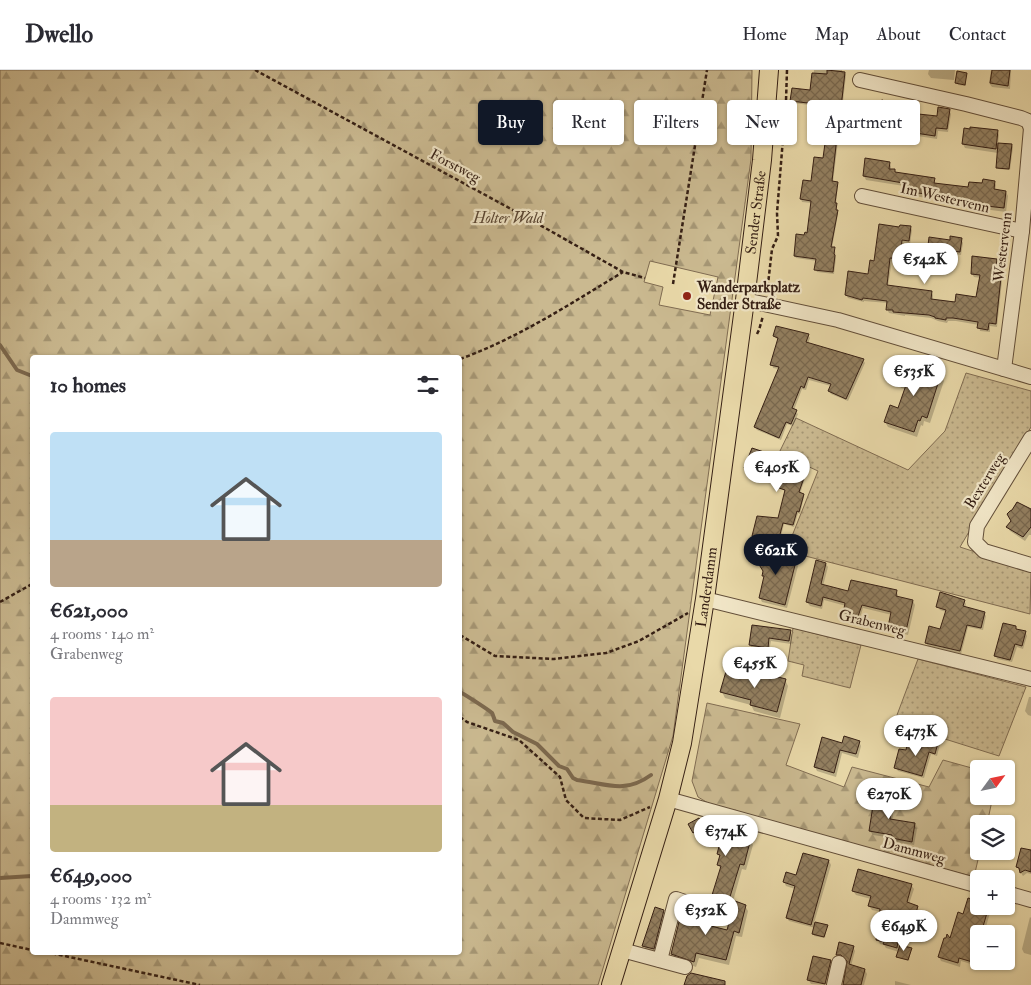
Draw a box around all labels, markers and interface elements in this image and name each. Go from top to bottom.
text: Dwello [25,19,93,50]
text: Home [742,23,787,46]
text: Map [815,23,849,46]
text: About [877,23,921,46]
text: Contact [949,23,1006,46]
chip: Buy [478,100,543,145]
chip: Rent [553,100,624,145]
chip: Filters [634,100,717,145]
chip: New [727,100,797,145]
chip: Apartment [807,100,920,145]
street label: Forstweg [426,145,484,188]
street label: Sender Straße [741,169,770,255]
street label: Im Westervenn [898,178,992,218]
park label: Holter Wald [472,209,545,228]
street label: Westervenn [989,211,1017,284]
pin: €542K [890,242,960,285]
text: €542K [903,249,947,269]
place label: Wanderparkplatz Sender Straße [696,278,801,314]
marker: Wanderparkplatz Sender Straße [681,290,693,302]
pin: €535K [879,354,949,397]
text: €535K [894,361,934,381]
icon: filters [414,371,442,399]
text: 10 homes [50,372,126,399]
street label: Bexterweg [960,449,1010,512]
pin: €405K [742,450,812,493]
text: €405K [755,457,799,477]
icon: home [201,464,291,554]
pin: €621K [741,534,811,576]
text: €621K [755,540,797,560]
street label: Landerdamm [691,546,721,629]
text: €621,000 [50,597,128,624]
street label: Grabenweg [837,606,908,641]
text: 4 rooms · 140 m² [50,624,154,644]
text: Grabenweg [50,644,123,664]
pin: €455K [720,646,790,689]
text: €455K [733,653,777,673]
pin: €473K [881,714,951,757]
text: €473K [895,721,937,741]
icon: home [201,729,291,819]
north arrow [970,760,1015,805]
map controls [970,760,1015,970]
pin: €270K [854,778,924,820]
text: €270K [867,784,911,804]
pin: €374K [691,814,761,857]
button: layers [970,815,1015,860]
text: €374K [705,821,747,841]
street label: Dammweg [881,834,948,869]
text: €649,000 [50,862,132,889]
button: + [970,870,1015,915]
text: 4 rooms · 132 m² [50,889,151,909]
pin: €352K [671,894,741,936]
text: €352K [685,900,727,920]
text: Dammweg [50,909,119,929]
pin: €649K [869,910,939,952]
text: €649K [881,916,927,936]
button: − [970,925,1015,970]

